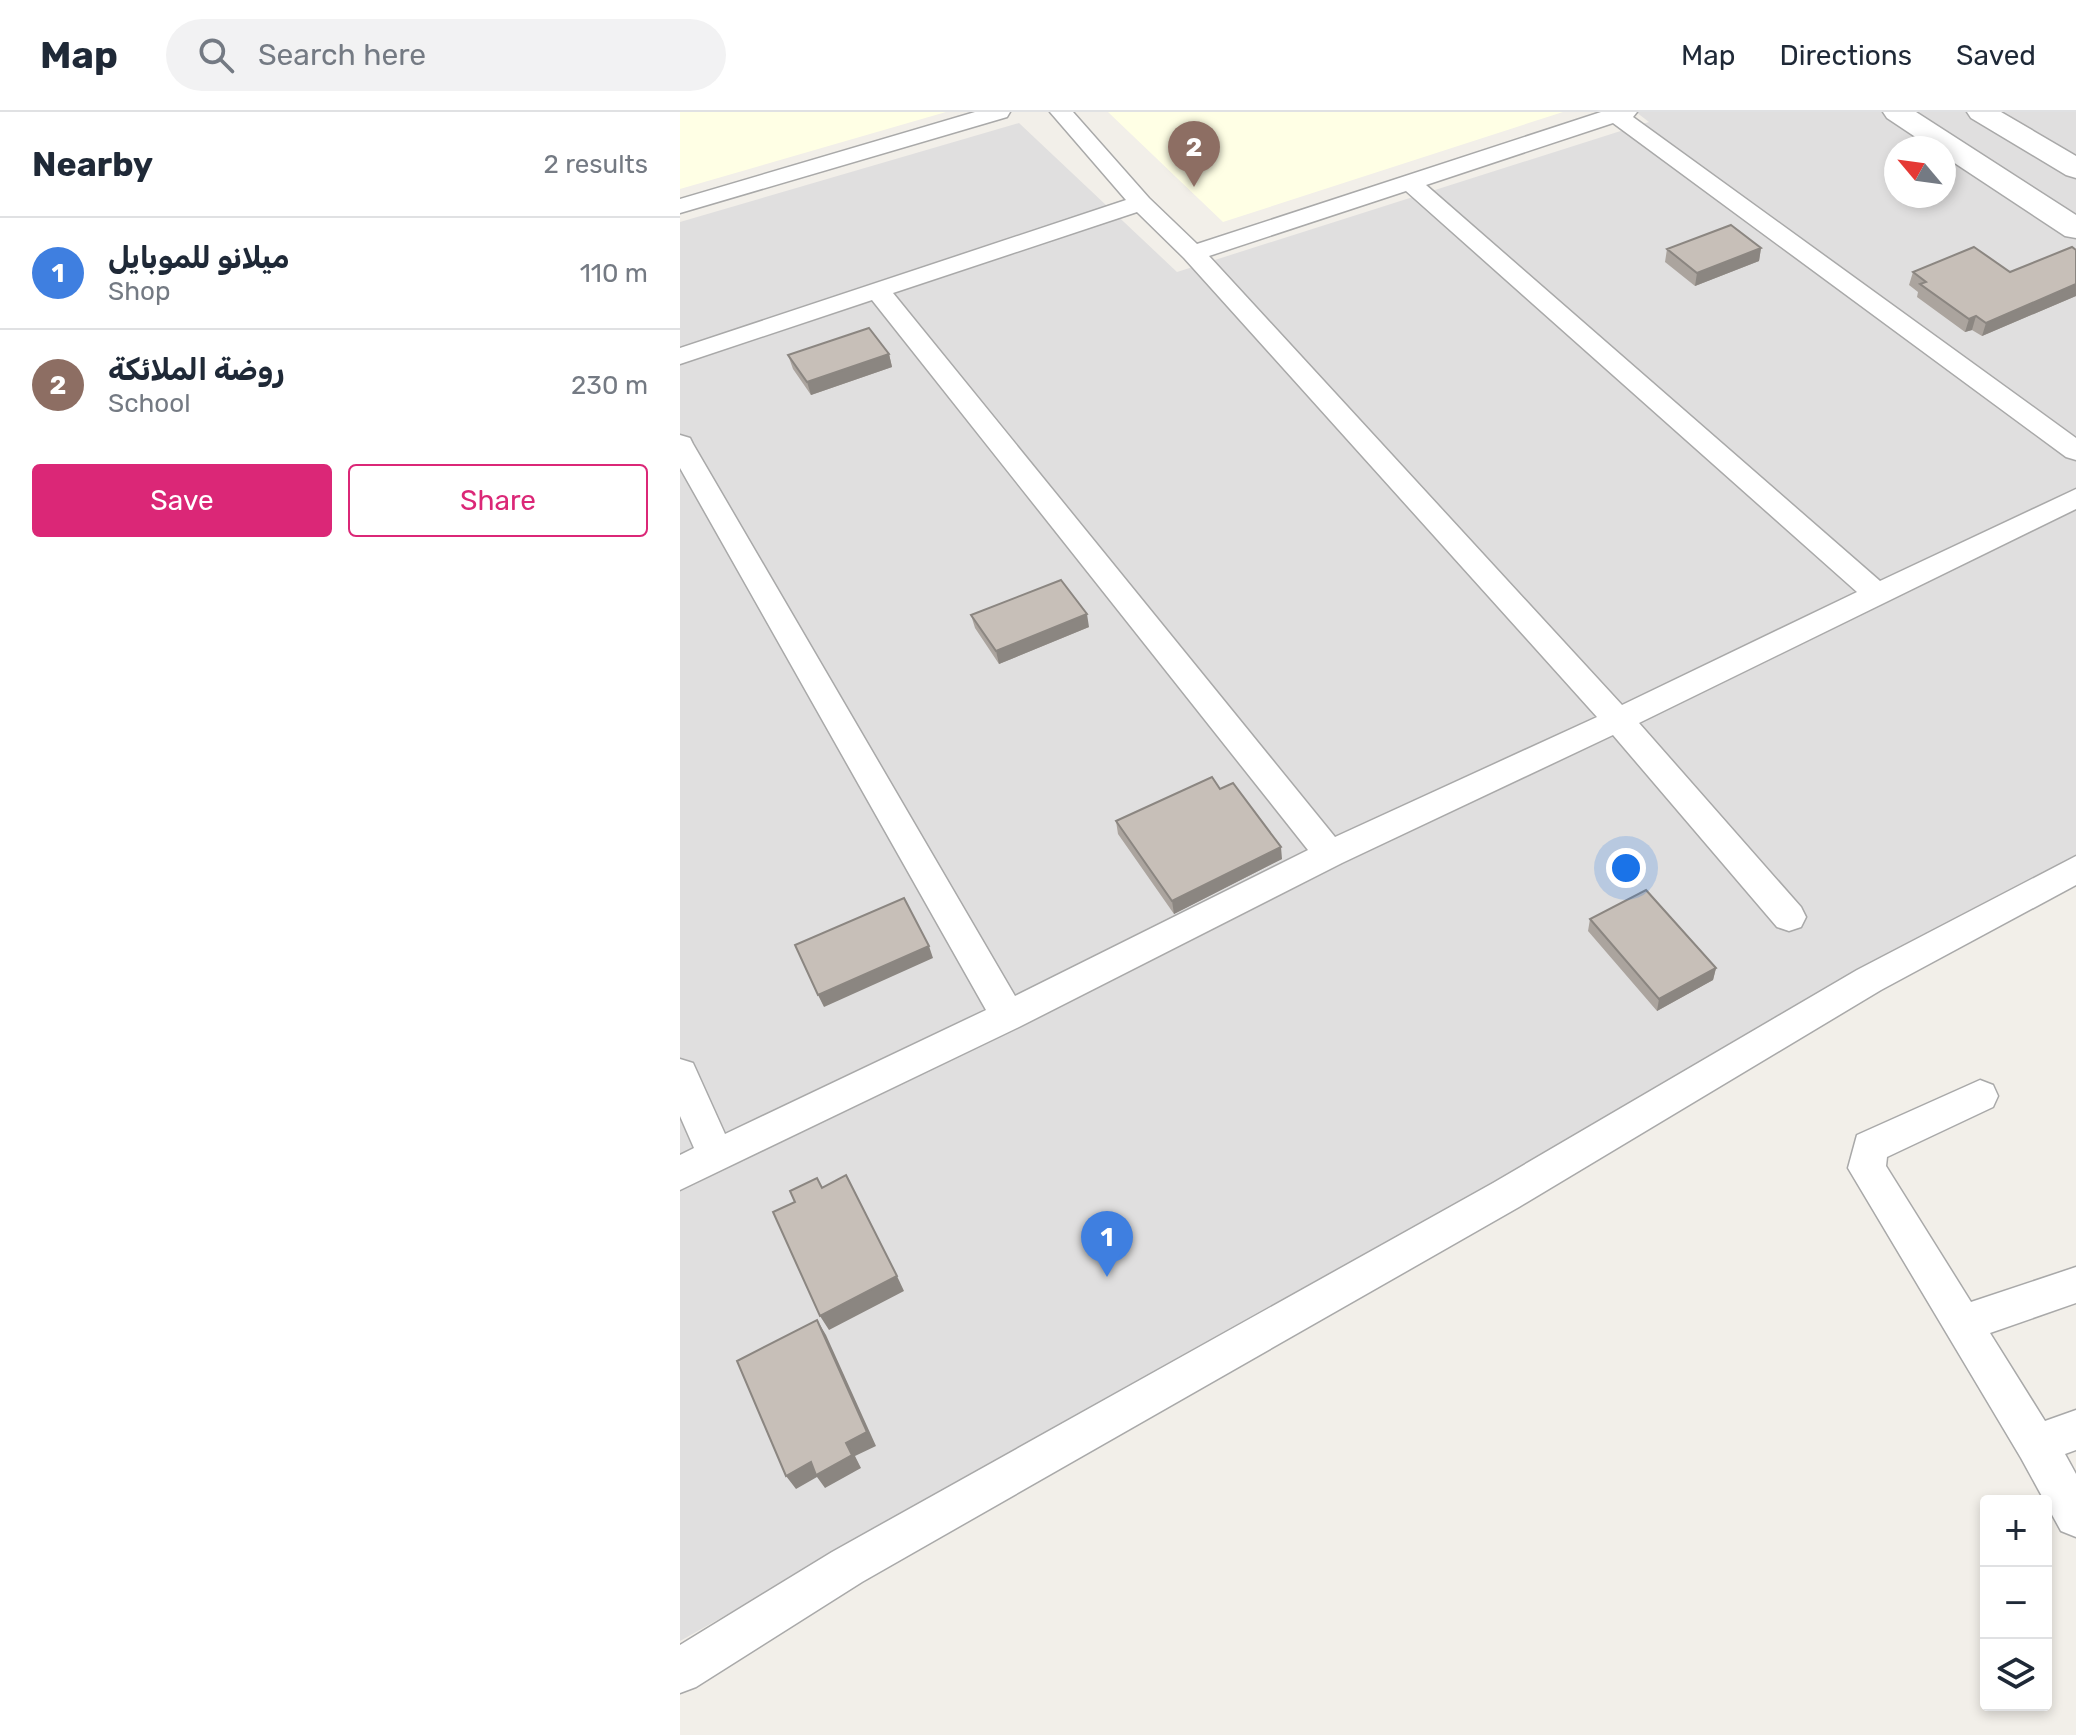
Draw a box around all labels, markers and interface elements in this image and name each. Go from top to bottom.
search box [166,19,726,91]
text: Map [40,32,118,78]
icon: search [194,33,238,77]
text: Search here [258,37,426,73]
text: Map [1681,39,1735,72]
text: Directions [1779,39,1912,72]
text: Saved [1956,39,2036,72]
pin: 2 [1168,121,1220,187]
north arrow [1884,136,1956,208]
text: Nearby [32,144,153,185]
text: 2 results [544,149,648,180]
text: ميلانو للموبايل [108,240,289,276]
text: 1 [52,258,64,289]
text: 110 m [580,258,648,289]
text: Shop [108,276,170,307]
text: روضة الملائكة [108,352,284,388]
text: 2 [50,370,66,401]
text: 230 m [571,370,648,401]
text: School [108,388,191,419]
button: Save [32,464,332,537]
button: Share [348,464,648,537]
your location [1606,848,1646,888]
pin: 1 [1081,1211,1133,1277]
map controls [1980,1495,2052,1711]
button: + [1980,1495,2052,1567]
button: − [1980,1567,2052,1639]
button: layers [1980,1639,2052,1711]

